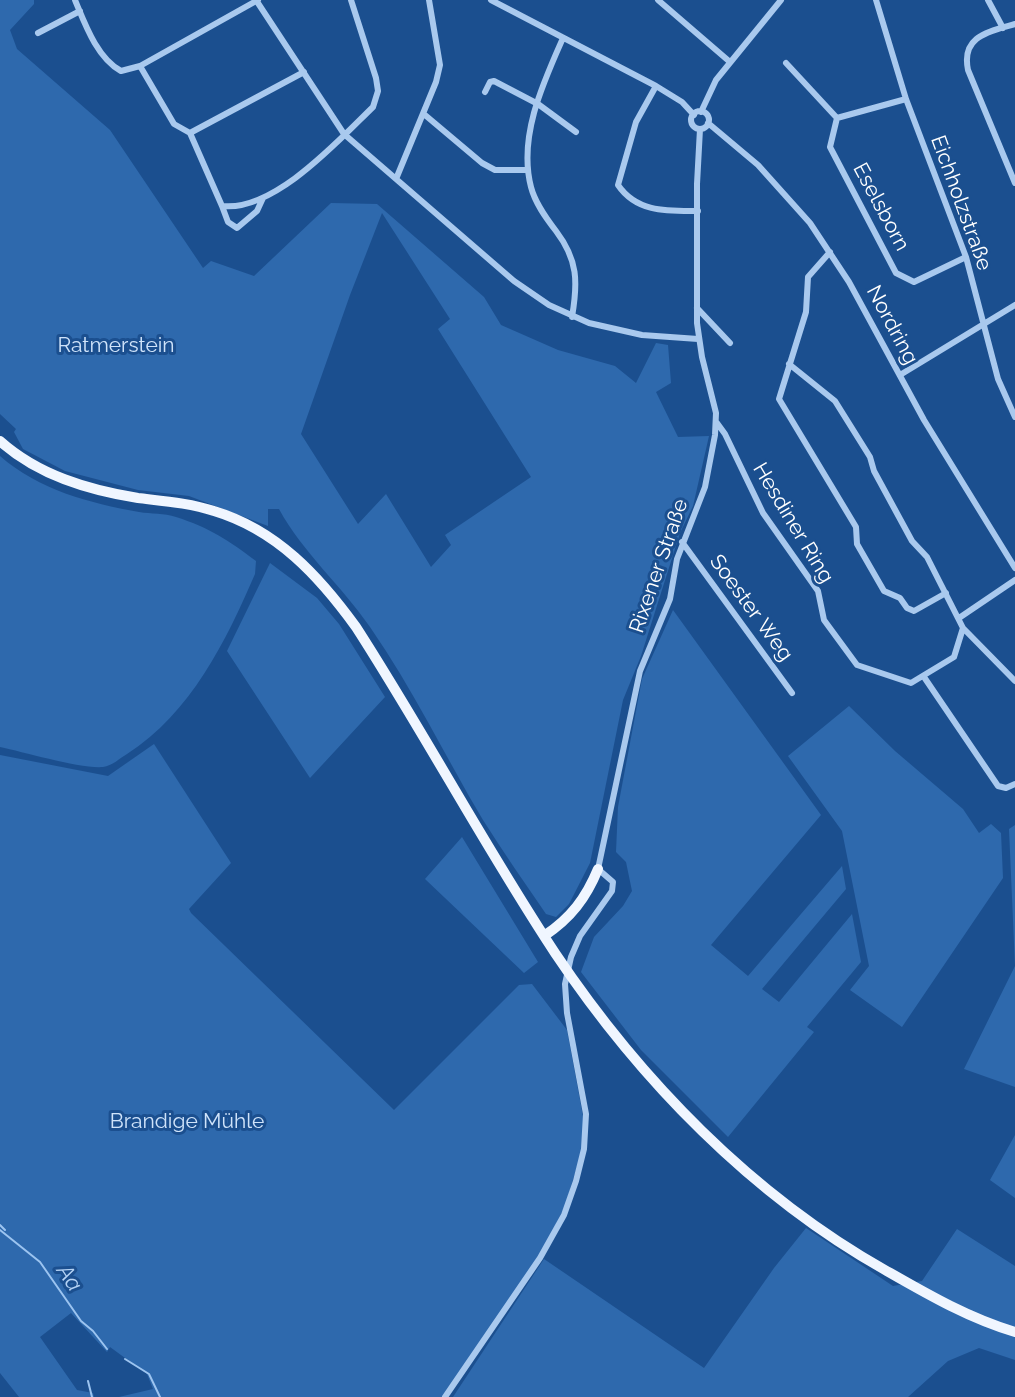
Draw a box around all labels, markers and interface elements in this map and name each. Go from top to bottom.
street label: Eichholzstraße [925,132,997,274]
street label: Eselsborn [847,159,915,255]
street label: Nordring [861,281,923,369]
park label: Ratmerstein [57,333,175,359]
street label: Hesdiner Ring [747,458,839,588]
street label: Rixener Straße [624,496,694,636]
street label: Soester Weg [704,550,798,666]
park label: Brandige Mühle [110,1109,264,1135]
water label: Aa [50,1259,88,1297]

